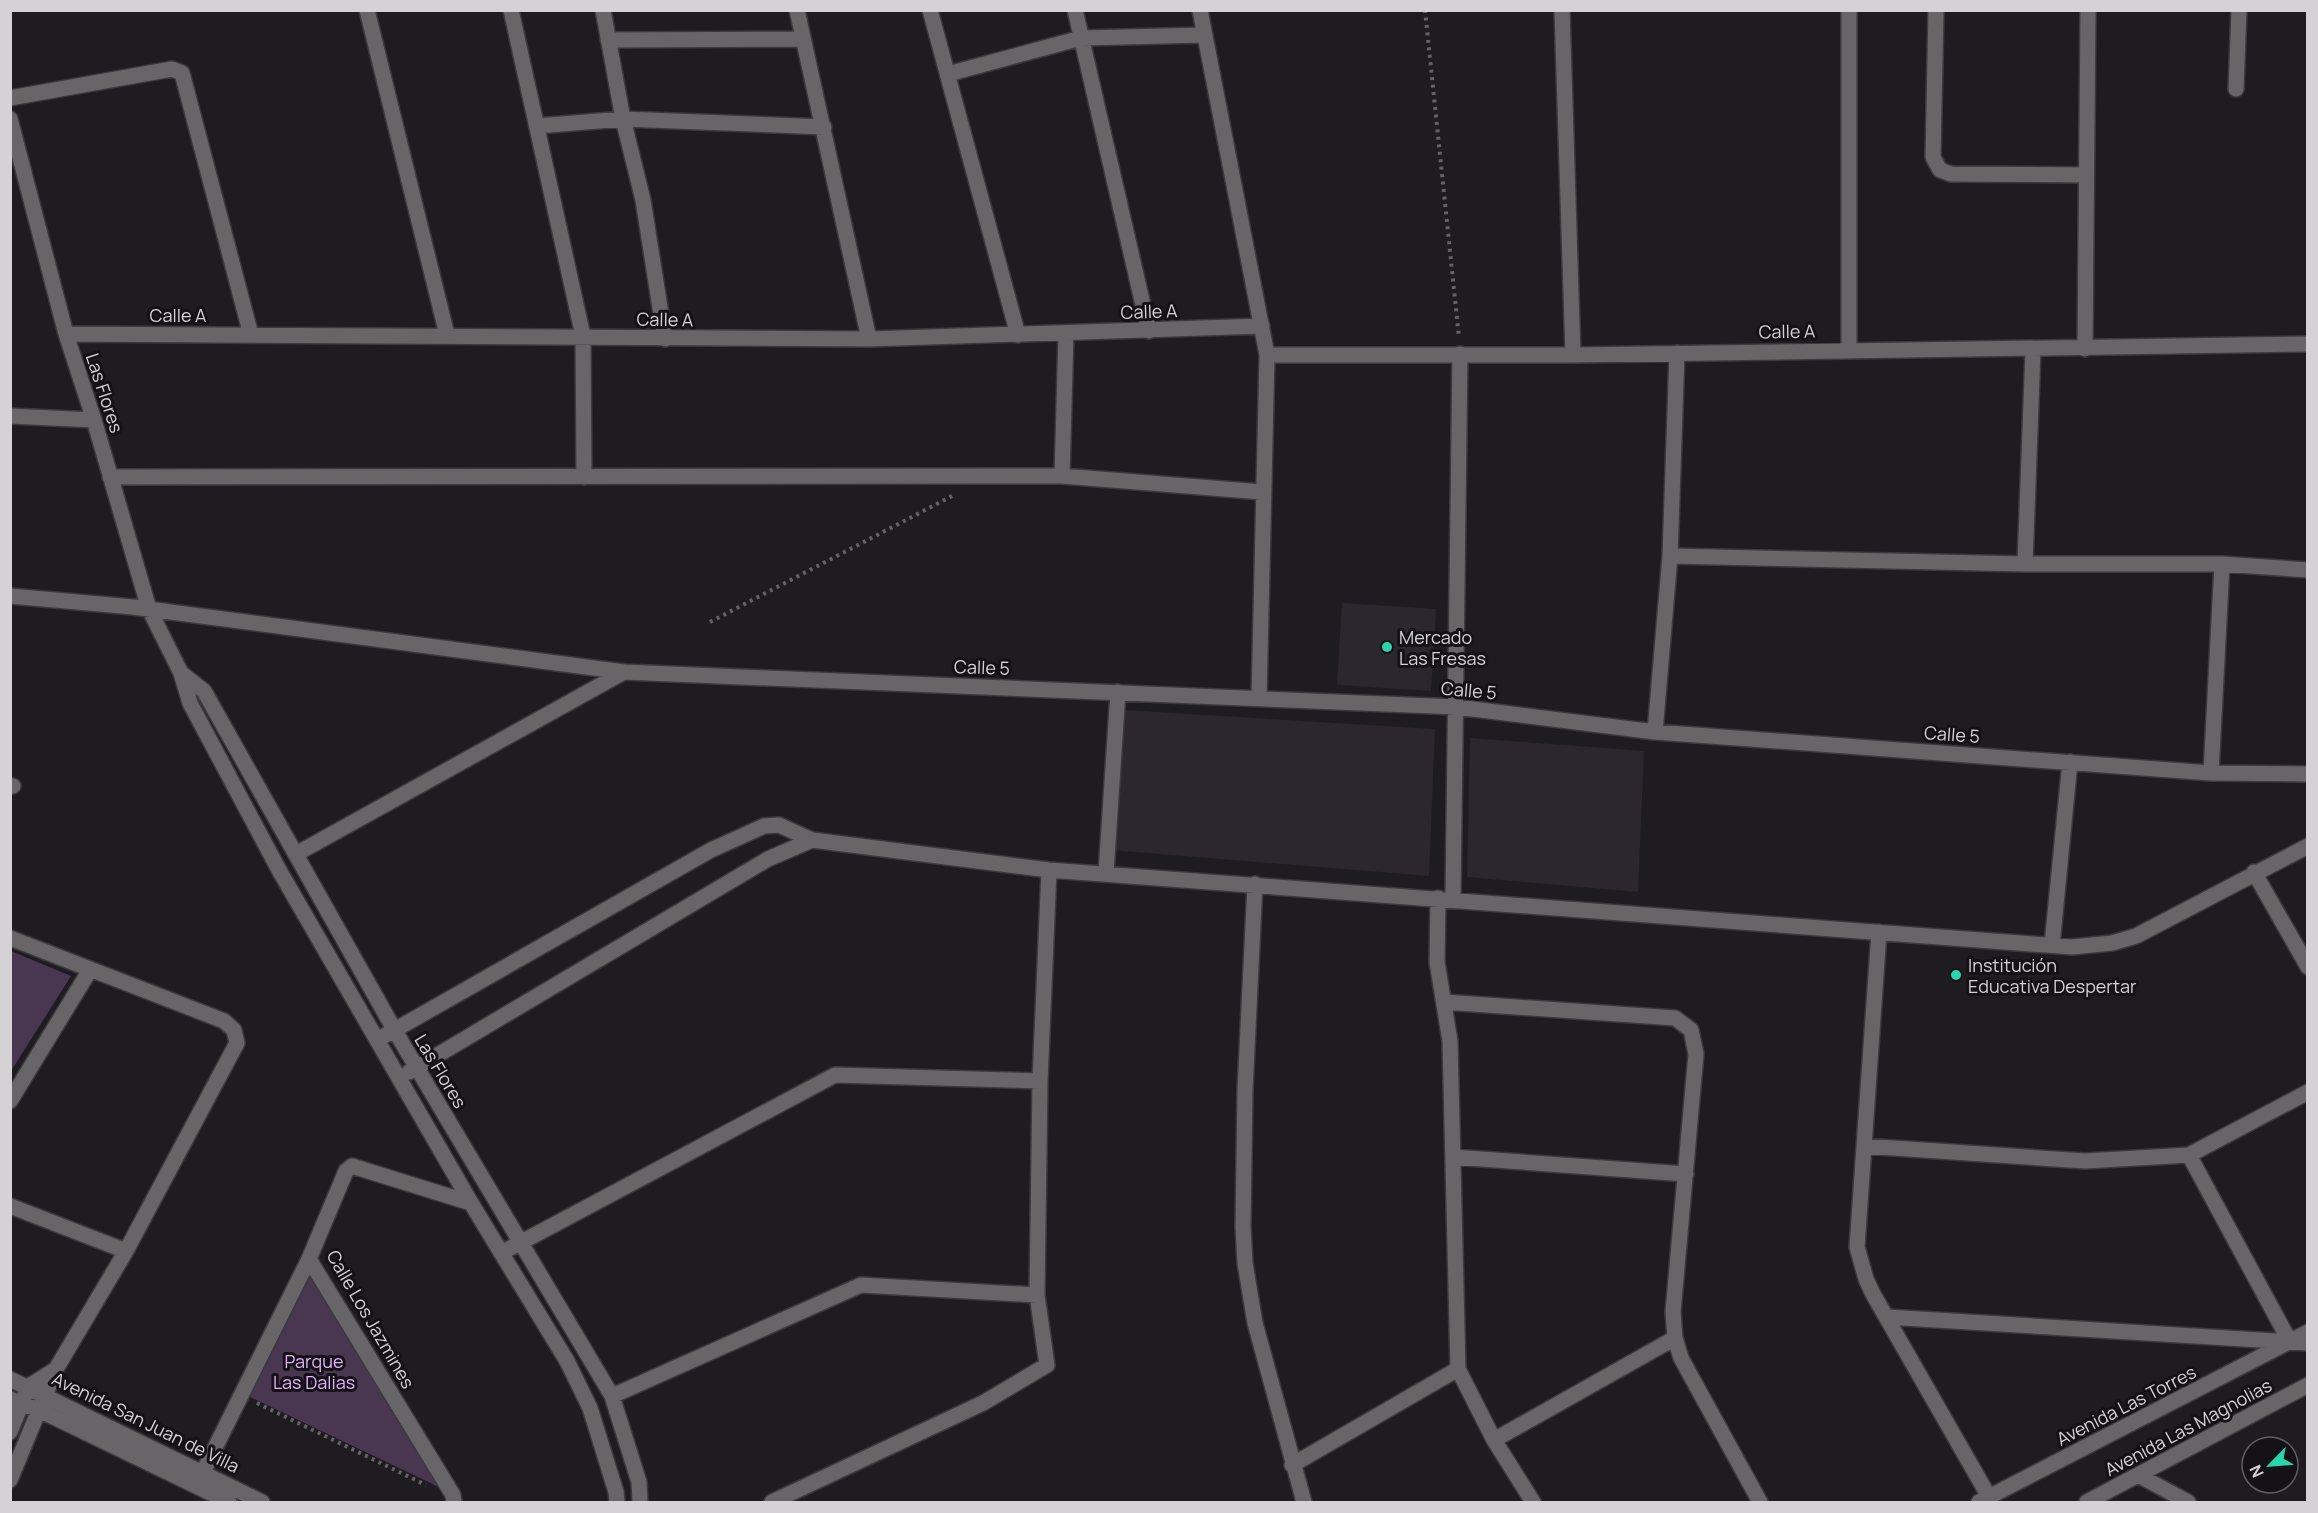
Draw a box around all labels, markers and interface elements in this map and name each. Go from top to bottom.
street label: Calle A [1120,298,1178,324]
street label: Calle A [150,303,207,327]
street label: Calle A [636,307,694,332]
street label: Calle A [1758,318,1816,343]
street label: Las Flores [81,350,129,436]
place label: Mercado Las Fresas [1399,625,1486,670]
marker: Mercado Las Fresas [1380,640,1394,654]
street label: Calle 5 [954,654,1010,680]
street label: Calle 5 [1440,676,1498,704]
street label: Calle 5 [1923,720,1981,748]
place label: Institución Educativa Despertar [1968,953,2137,998]
marker: Institución Educativa Despertar [1949,968,1963,982]
street label: Las Flores [409,1029,473,1113]
street label: Calle Los Jazmines [322,1245,420,1393]
park label: Parque Las Dalias [273,1349,355,1394]
street label: Avenida Las Torres [2052,1359,2200,1451]
street label: Avenida San Juan de Villa [48,1366,244,1478]
street label: Avenida Las Magnolias [2100,1373,2276,1481]
north arrow [2240,1435,2300,1495]
text: N [2244,1461,2269,1481]

